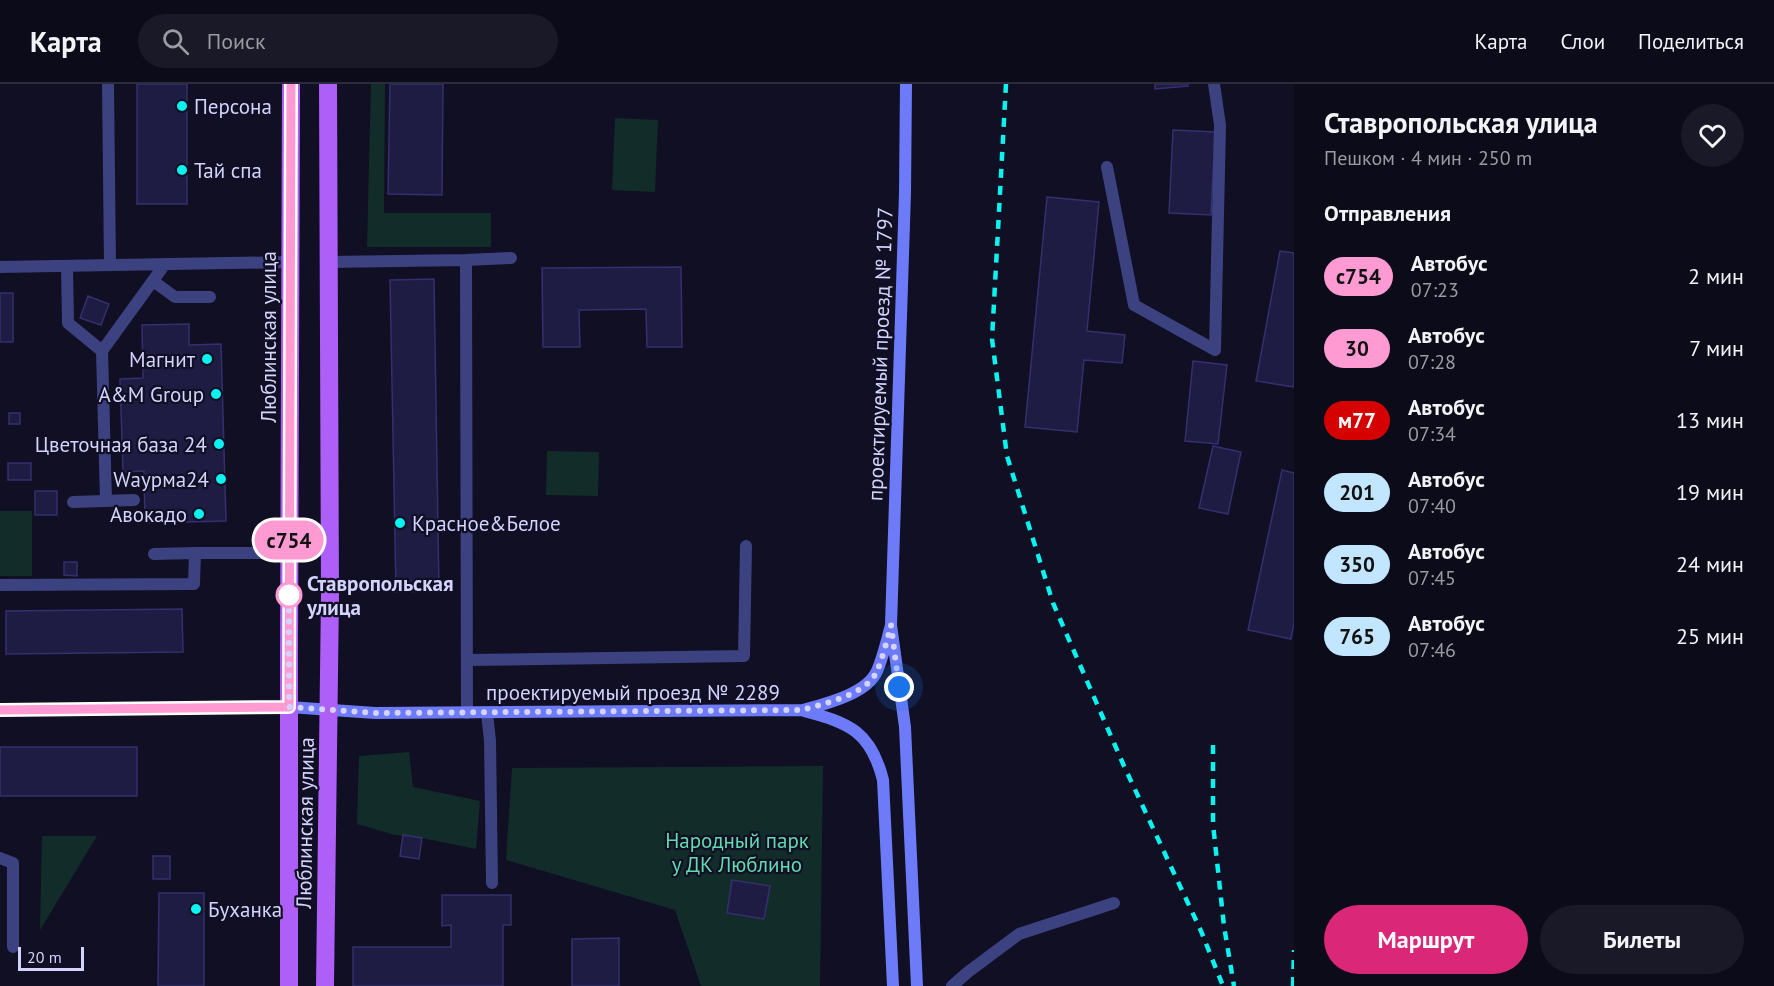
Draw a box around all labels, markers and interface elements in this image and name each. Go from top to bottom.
search box [138,14,558,68]
text: Карта [30,23,102,60]
icon: search [159,25,192,58]
text: Поиск [207,27,266,55]
text: Карта [1474,28,1527,55]
text: Слои [1560,28,1605,55]
text: Поделиться [1638,28,1744,55]
place label: Персона [194,93,272,120]
marker: Персона [175,99,189,113]
text: Ставропольская улица [1324,104,1598,141]
button: heart [1681,104,1744,167]
text: Пешком · 4 мин · 250 m [1324,145,1532,171]
place label: Тай спа [194,157,262,184]
marker: Тай спа [175,163,189,177]
text: Отправления [1324,199,1451,227]
street label: проектируемый проезд № 1797 [861,207,899,501]
text: Автобус [1411,249,1488,277]
street label: Люблинская улица [255,251,282,424]
text: 2 мин [1688,262,1744,290]
text: с754 [1336,263,1381,290]
text: 07:23 [1411,277,1459,303]
text: Автобус [1408,321,1485,349]
text: 7 мин [1689,334,1744,362]
text: 30 [1345,335,1369,362]
place label: Магнит [129,346,196,373]
text: 07:28 [1408,349,1456,375]
marker: Магнит [200,352,214,366]
place label: A&M Group [98,381,204,408]
marker: A&M Group [209,387,223,401]
text: Автобус [1408,393,1485,421]
text: 13 мин [1676,406,1744,434]
text: м77 [1338,407,1376,434]
text: 07:34 [1408,421,1456,447]
place label: Цветочная база 24 [35,431,207,458]
marker: Цветочная база 24 [212,437,226,451]
text: Автобус [1408,465,1485,493]
place label: Wаурма24 [113,466,209,493]
marker: Wаурма24 [214,472,228,486]
text: 19 мин [1676,478,1744,506]
text: 201 [1339,479,1375,506]
text: 07:40 [1408,493,1456,519]
place label: Авокадо [110,501,187,528]
marker: Авокадо [192,507,206,521]
place label: Красное&Белое [412,510,561,537]
marker: Красное&Белое [393,516,407,530]
line badge: с754 [247,520,331,560]
text: с754 [267,527,311,554]
text: Автобус [1408,537,1485,565]
text: 24 мин [1676,550,1744,578]
text: 350 [1339,551,1375,578]
text: 07:45 [1408,565,1456,591]
place label: Ставропольская улица [306,570,453,621]
marker: Ставропольская улица [276,582,302,608]
text: Автобус [1408,609,1485,637]
text: 25 мин [1676,622,1744,650]
text: 765 [1339,623,1375,650]
text: 07:46 [1408,637,1456,663]
your location [884,672,914,702]
street label: проектируемый проезд № 2289 [486,679,780,706]
street label: Люблинская улица [290,737,320,910]
park label: Народный парк у ДК Люблино [665,827,809,878]
place label: Буханка [208,896,282,923]
marker: Буханка [189,902,203,916]
button: Маршрут [1324,905,1528,974]
button: Билеты [1540,905,1744,974]
scale bar [18,944,84,972]
text: 20 m [27,947,62,967]

